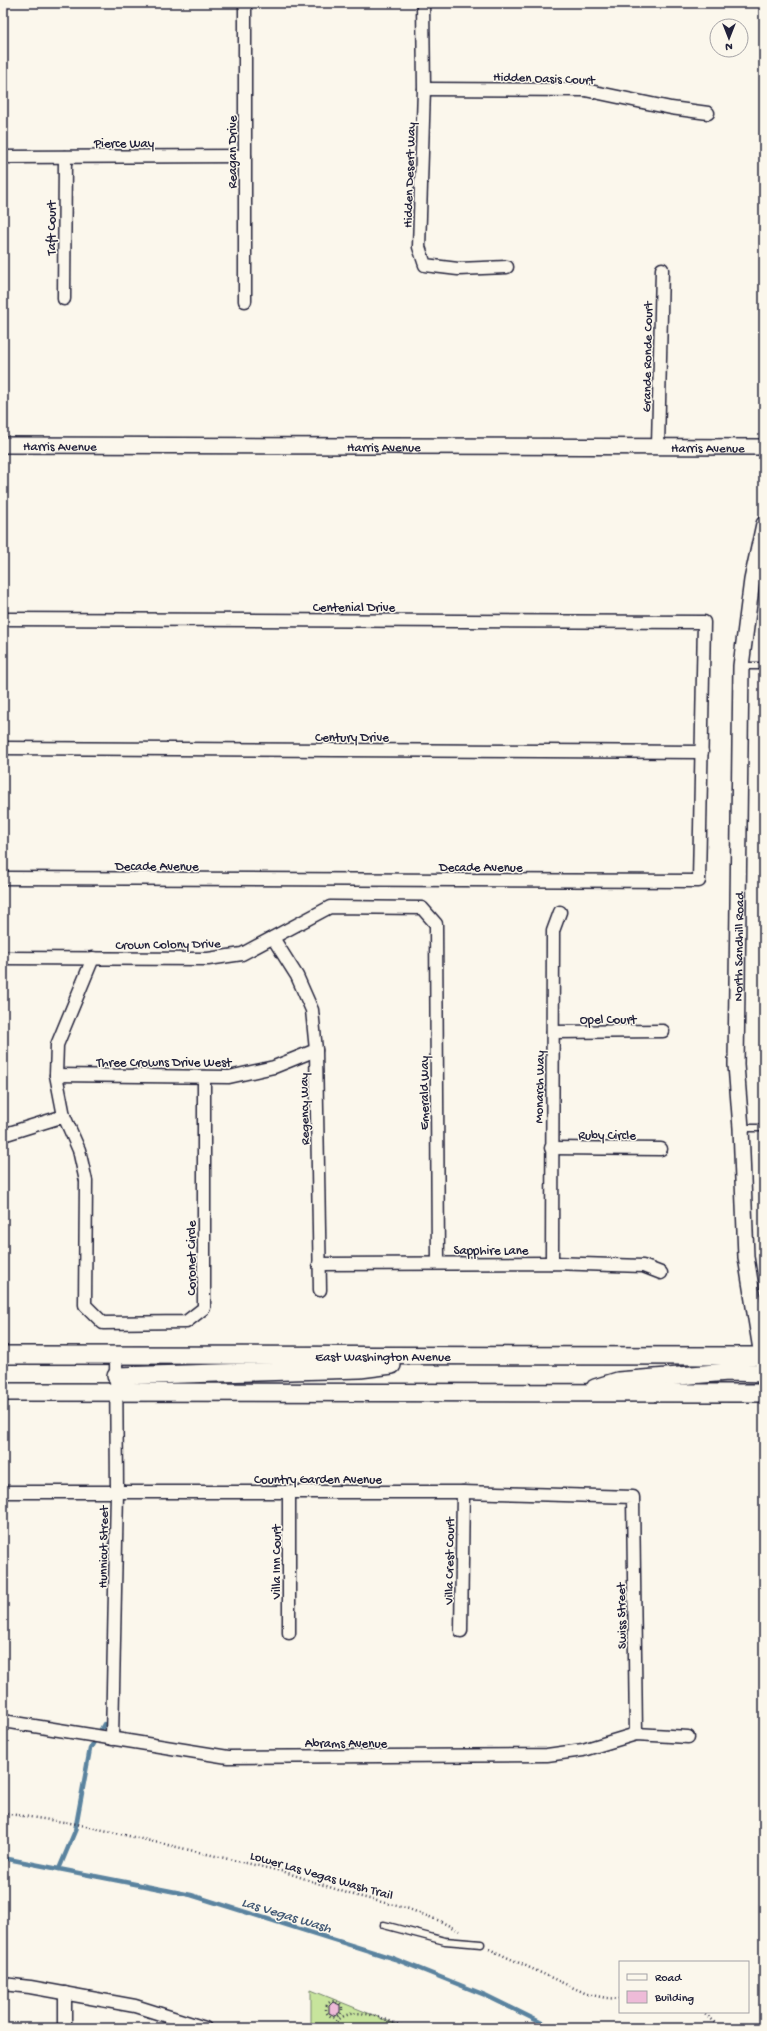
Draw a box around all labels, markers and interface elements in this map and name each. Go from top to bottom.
north arrow [709,18,749,58]
text: N [725,40,733,52]
street label: Hidden Oasis Court [493,70,597,89]
street label: Reagan Drive [226,115,241,188]
street label: Hidden Desert Way [401,121,420,228]
street label: Pierce Way [93,137,155,152]
street label: Taft Court [45,199,60,256]
street label: Grande Ronde Court [640,300,657,412]
street label: Harris Avenue [23,440,97,455]
street label: Harris Avenue [347,441,421,456]
street label: Harris Avenue [671,442,745,457]
street label: Centenial Drive [313,601,396,616]
street label: Century Drive [315,731,389,746]
street label: Decade Avenue [114,860,199,875]
street label: Decade Avenue [438,861,523,876]
street label: North Sandhill Road [732,891,748,1002]
street label: Crown Colony Drive [115,937,221,954]
street label: Opel Court [580,1013,638,1028]
street label: Monarch Way [532,1050,549,1124]
street label: Emerald Way [418,1055,433,1130]
street label: Three Crowns Drive West [96,1056,233,1071]
street label: Regency Way [297,1072,314,1145]
street label: Ruby Circle [578,1129,636,1144]
street label: Coronet Circle [185,1220,200,1295]
street label: Sapphire Lane [453,1244,529,1259]
street label: East Washington Avenue [315,1350,451,1366]
street label: Country Garden Avenue [254,1473,382,1488]
street label: Hunnicut Street [96,1504,113,1588]
street label: Villa Crest Court [442,1516,459,1606]
street label: Villa Inn Court [270,1523,285,1600]
street label: Swiss Street [614,1581,631,1649]
street label: Abrams Avenue [305,1737,388,1752]
street label: Lower Las Vegas Wash Trail [248,1849,395,1904]
water label: Las Vegas Wash [239,1895,334,1938]
legend [619,1961,749,2013]
text: Road [655,1972,682,1986]
text: Building [654,1992,694,2006]

